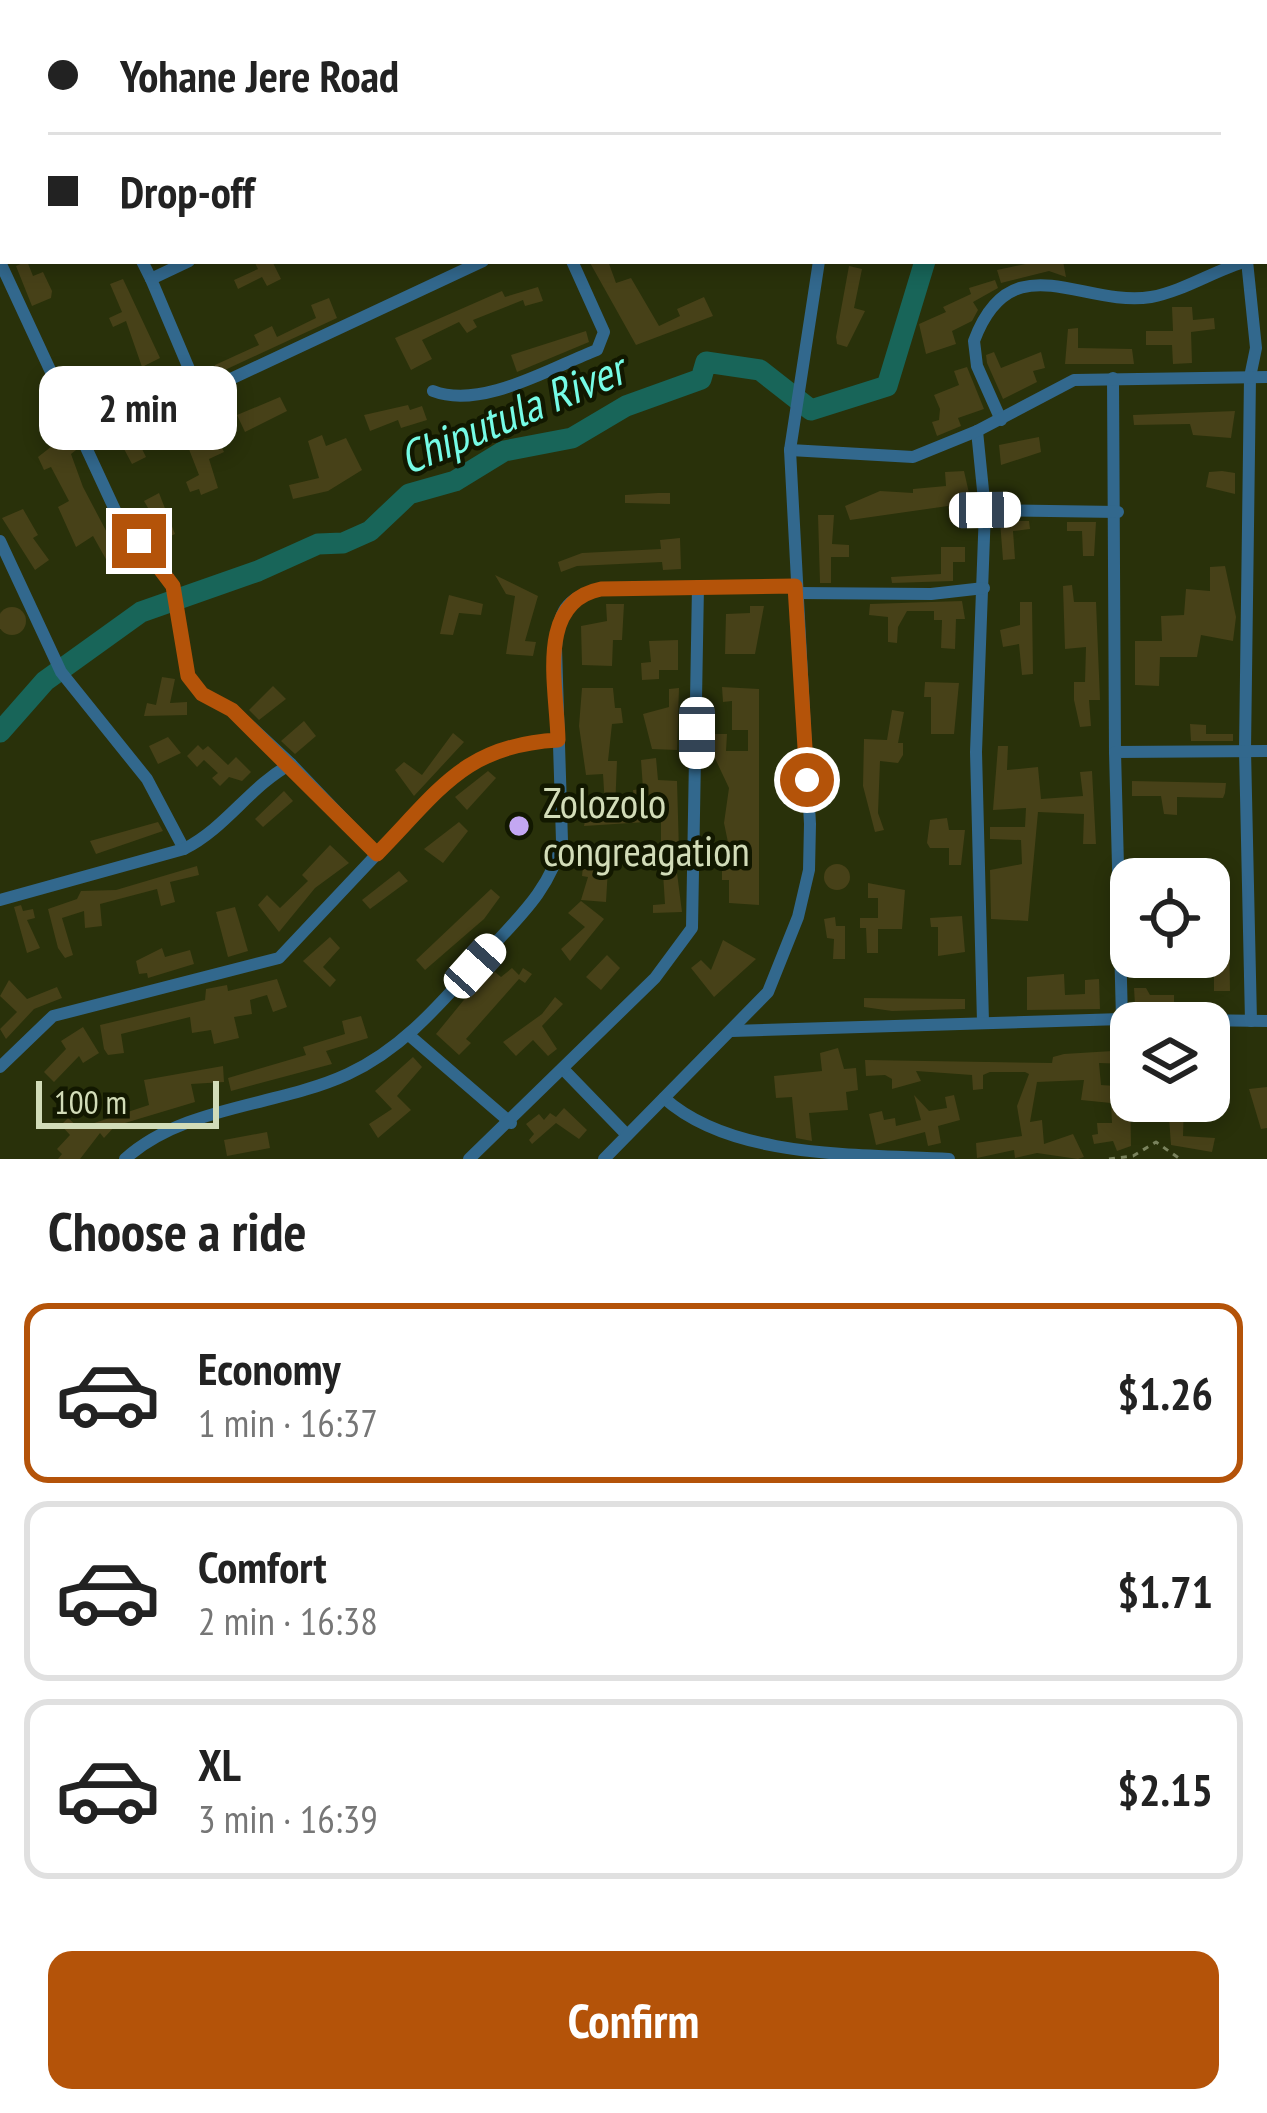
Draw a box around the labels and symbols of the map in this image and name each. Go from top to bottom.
water label: Chiputula River [390,337,638,486]
callout: 2 min [40,367,238,451]
car [949,491,1021,529]
route end [112,514,166,568]
car [679,697,715,769]
route start [780,753,834,807]
place label: Zolozolo congreagation [543,775,750,878]
marker: Zolozolo congreagation [506,813,532,839]
car [438,927,512,1005]
scale bar [36,1075,219,1128]

